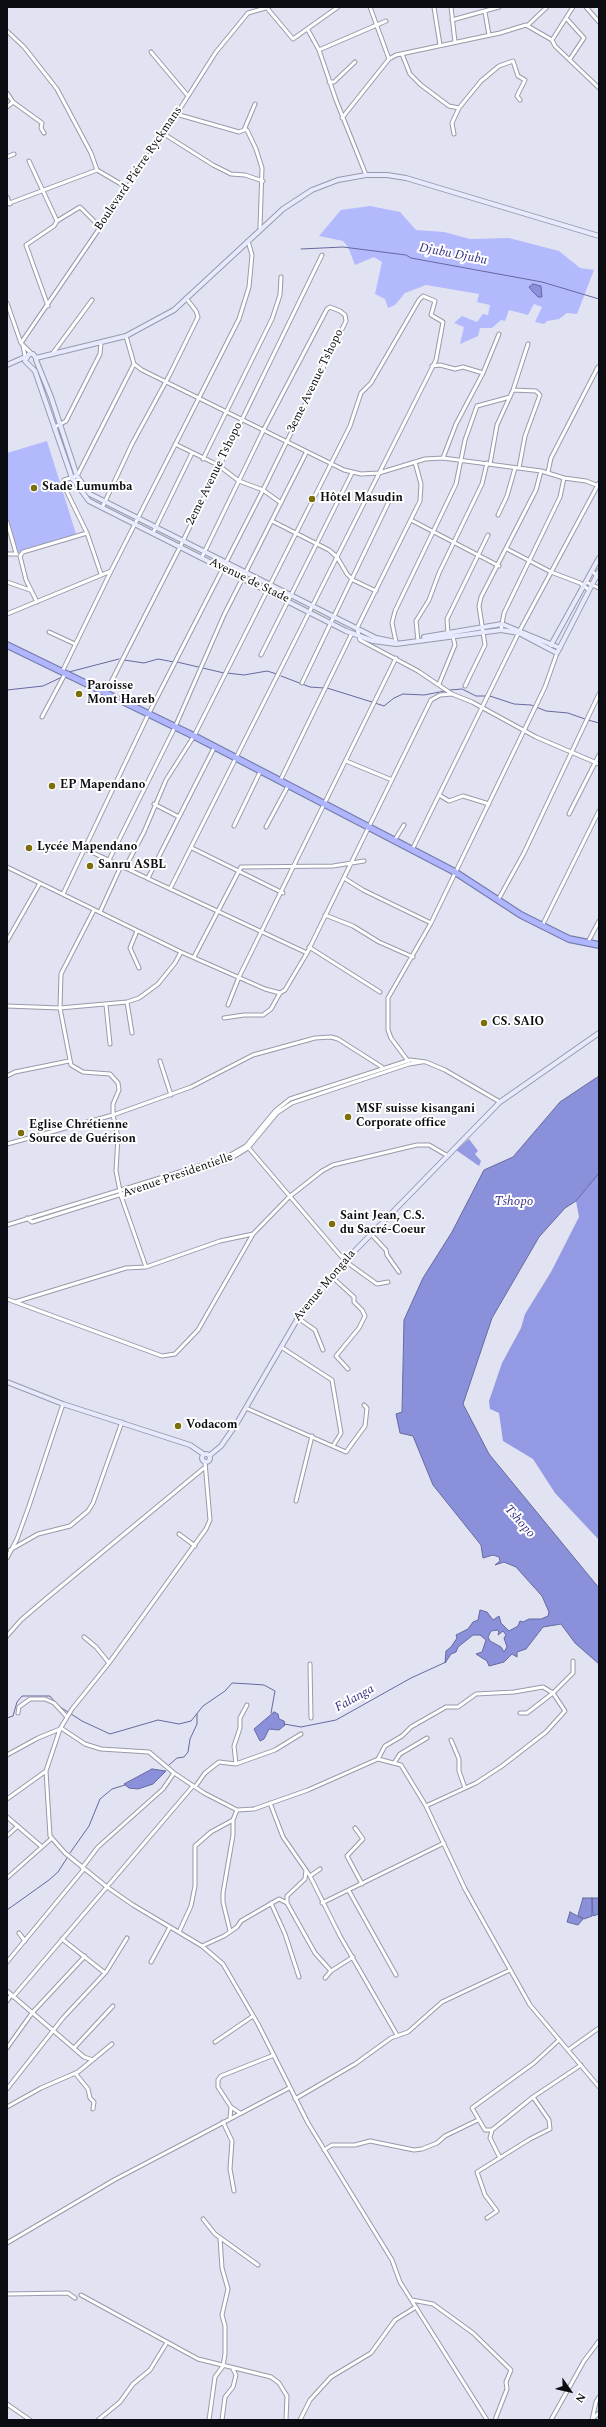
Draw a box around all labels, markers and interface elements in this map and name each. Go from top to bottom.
street label: Boulevard Piérre Ryckmans [92,104,186,234]
water label: Djubu Djubu [417,241,489,269]
street label: 3eme Avenue Tshopo [285,327,347,435]
street label: 2eme Avenue Tshopo [184,420,246,528]
place label: Stade Lumumba [42,481,132,495]
marker: Stade Lumumba [29,483,39,493]
place label: Hôtel Masudin [320,492,403,506]
marker: Hôtel Masudin [307,494,317,504]
street label: Avenue de Stade [207,555,291,607]
place label: Paroisse Mont Hareb [87,680,155,708]
marker: Paroisse Mont Hareb [74,689,84,699]
place label: EP Mapendano [60,779,145,793]
marker: EP Mapendano [47,781,57,791]
place label: Lycée Mapendano [37,841,137,855]
marker: Lycée Mapendano [24,843,34,853]
place label: Sanru ASBL [98,859,166,873]
marker: Sanru ASBL [85,861,95,871]
place label: CS. SAIO [492,1016,544,1030]
marker: CS. SAIO [479,1018,489,1028]
place label: MSF suisse kisangani Corporate office [356,1103,475,1131]
marker: MSF suisse kisangani Corporate office [343,1112,353,1122]
place label: Eglise Chrétienne Source de Guérison [29,1119,136,1147]
marker: Eglise Chrétienne Source de Guérison [16,1128,26,1138]
street label: Avenue Presidentielle [121,1150,235,1202]
water label: Tshopo [495,1194,533,1210]
place label: Saint Jean, C.S. du Sacré-Coeur [340,1210,425,1238]
marker: Saint Jean, C.S. du Sacré-Coeur [327,1219,337,1229]
street label: Avenue Mongala [291,1247,359,1325]
place label: Vodacom [186,1419,237,1433]
marker: Vodacom [173,1421,183,1431]
water label: Tshopo [500,1502,538,1542]
water label: Falanga [333,1682,377,1716]
north arrow [550,2371,590,2411]
text: N [571,2390,590,2406]

